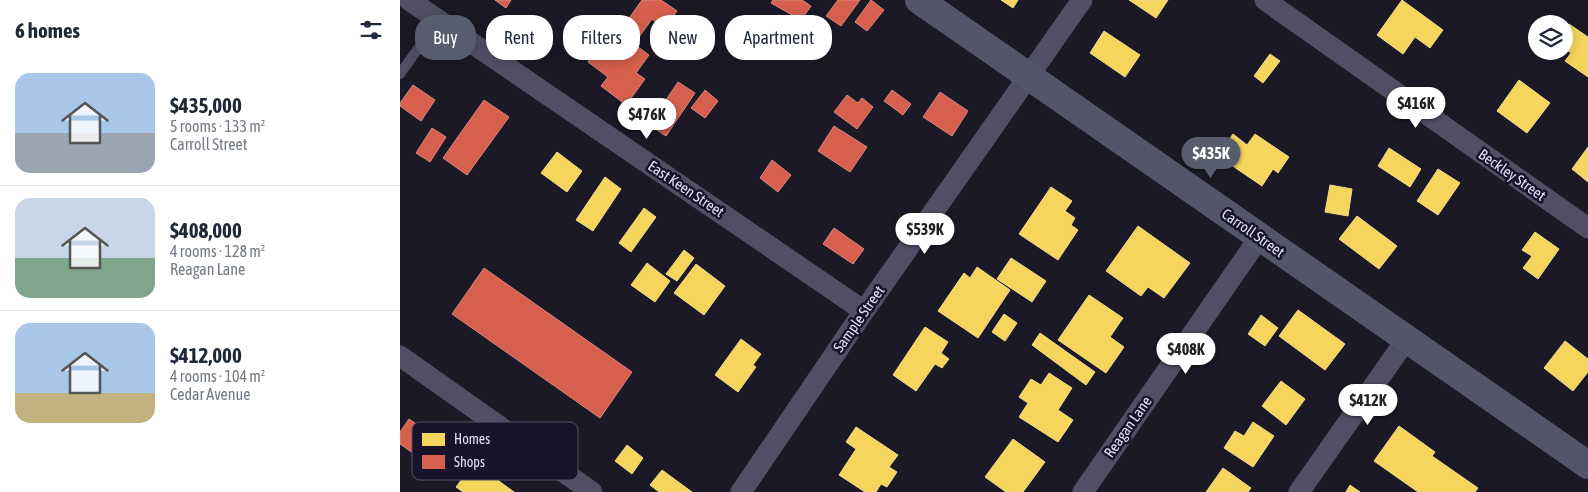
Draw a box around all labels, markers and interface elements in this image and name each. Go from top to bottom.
chip: Buy [415,15,476,60]
chip: Rent [486,15,553,60]
chip: Filters [563,15,640,60]
chip: New [650,15,715,60]
chip: Apartment [725,15,832,60]
map controls [1528,15,1573,60]
button: layers [1528,15,1573,60]
icon: filters [357,16,385,44]
text: 6 homes [15,18,80,42]
pin: $416K [1381,86,1451,129]
icon: home [55,93,115,153]
text: $435,000 [170,93,242,117]
text: $416K [1397,94,1435,112]
pin: $476K [612,98,682,140]
text: $476K [628,105,666,123]
text: 5 rooms · 133 m² [170,117,265,135]
text: Carroll Street [170,135,247,153]
pin: $435K [1176,136,1246,179]
text: $435K [1192,144,1230,162]
street label: Beckley Street [1476,145,1549,204]
street label: East Keen Street [645,157,727,220]
street label: Carroll Street [1219,205,1288,260]
pin: $539K [890,212,960,255]
icon: home [55,218,115,278]
text: $408,000 [170,218,242,242]
text: $539K [906,220,944,238]
text: 4 rooms · 128 m² [170,242,265,260]
text: Reagan Lane [170,260,245,278]
street label: Sample Street [830,282,888,355]
pin: $408K [1151,332,1221,375]
text: $408K [1167,340,1205,358]
icon: home [55,343,115,403]
text: $412,000 [170,343,242,367]
text: 4 rooms · 104 m² [170,367,265,385]
pin: $412K [1333,384,1403,426]
text: Cedar Avenue [170,385,251,403]
text: $412K [1349,391,1387,409]
street label: Reagan Lane [1100,393,1155,461]
legend [412,422,578,480]
text: Homes [454,431,490,447]
text: Shops [454,454,485,470]

